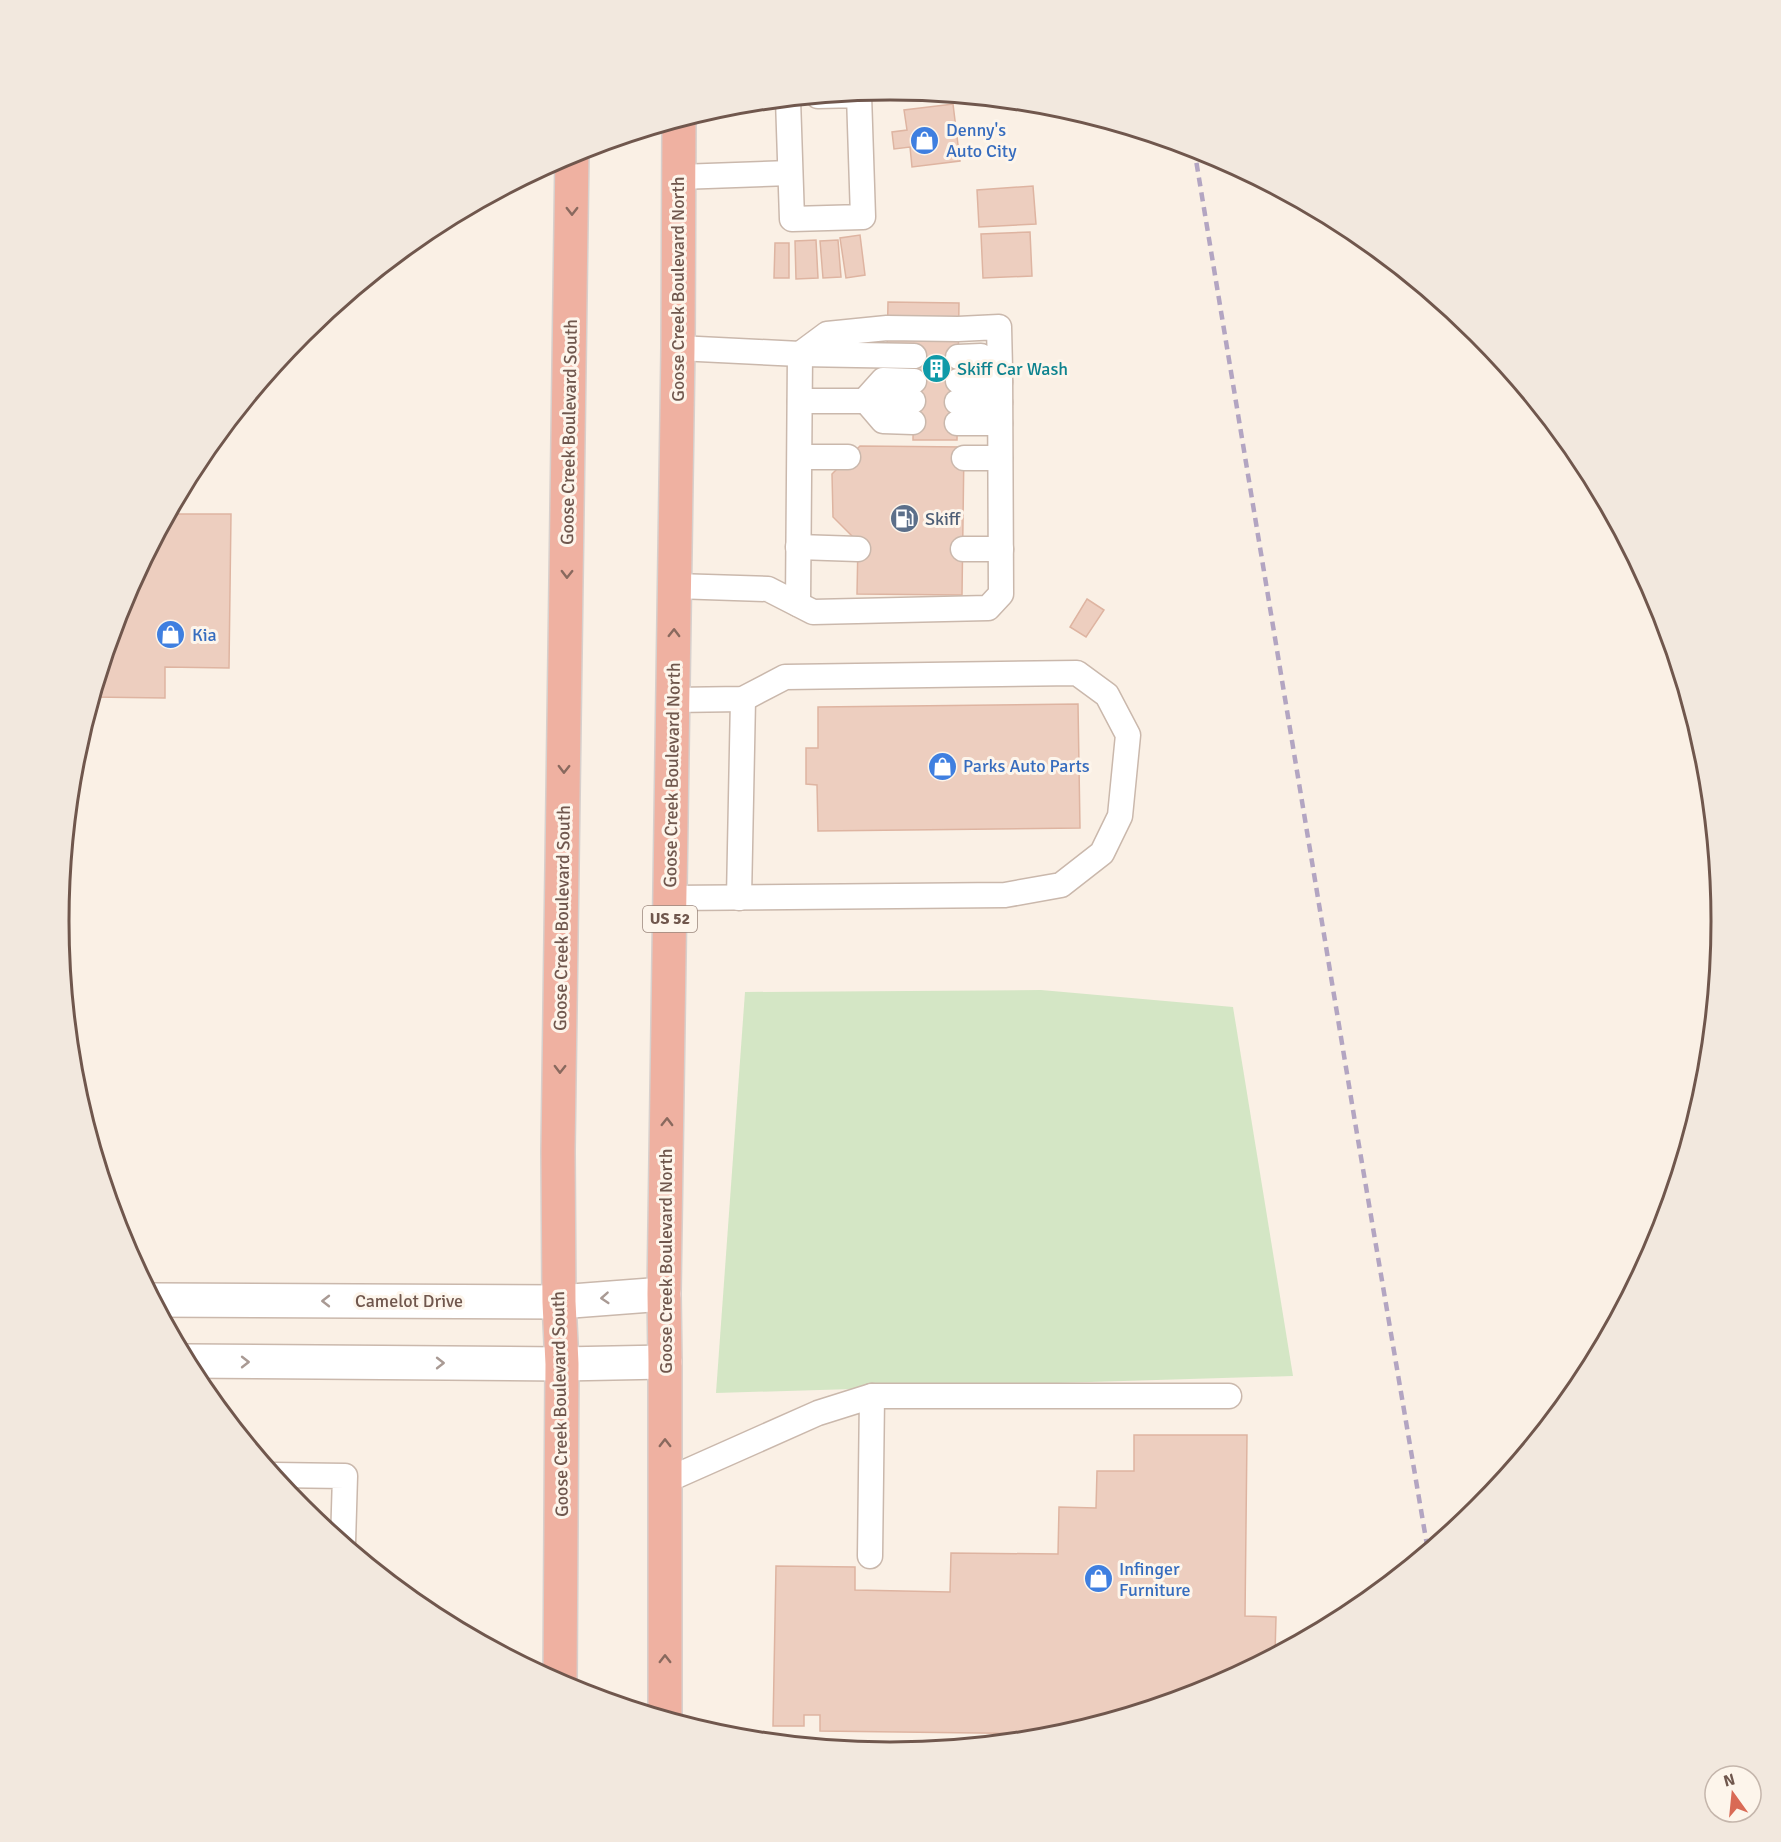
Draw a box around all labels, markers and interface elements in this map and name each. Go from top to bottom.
place label: Denny's Auto City [946,119,1017,162]
shop icon: Denny's Auto City [909,124,941,156]
street label: Goose Creek Boulevard North [667,176,689,402]
one-way arrow [566,207,578,216]
street label: Goose Creek Boulevard South [556,319,582,545]
building icon: Skiff Car Wash [920,353,952,385]
place label: Skiff Car Wash [957,358,1068,380]
fuel station icon: Skiff [888,503,920,535]
place label: Skiff [925,508,962,530]
one-way arrow [561,570,573,579]
shop icon: Kia [155,619,187,651]
place label: Kia [192,624,217,646]
one-way arrow [668,629,680,638]
street label: Goose Creek Boulevard North [659,662,685,888]
shop icon: Parks Auto Parts [926,750,958,782]
place label: Parks Auto Parts [963,755,1090,777]
one-way arrow [558,764,570,773]
street label: Goose Creek Boulevard South [549,805,575,1031]
road number: US 52 [643,906,697,932]
one-way arrow [554,1064,566,1073]
one-way arrow [661,1118,673,1127]
street label: Goose Creek Boulevard North [655,1148,677,1374]
street label: Camelot Drive [355,1290,463,1312]
street label: Goose Creek Boulevard South [547,1291,573,1517]
one-way arrow [601,1292,610,1305]
one-way arrow [322,1295,331,1307]
one-way arrow [241,1355,250,1368]
one-way arrow [436,1357,445,1369]
one-way arrow [659,1439,671,1448]
place label: Infinger Furniture [1119,1558,1190,1601]
shop icon: Infinger Furniture [1082,1563,1114,1595]
one-way arrow [659,1655,671,1664]
north arrow [1703,1764,1763,1824]
text: N [1721,1769,1737,1792]

